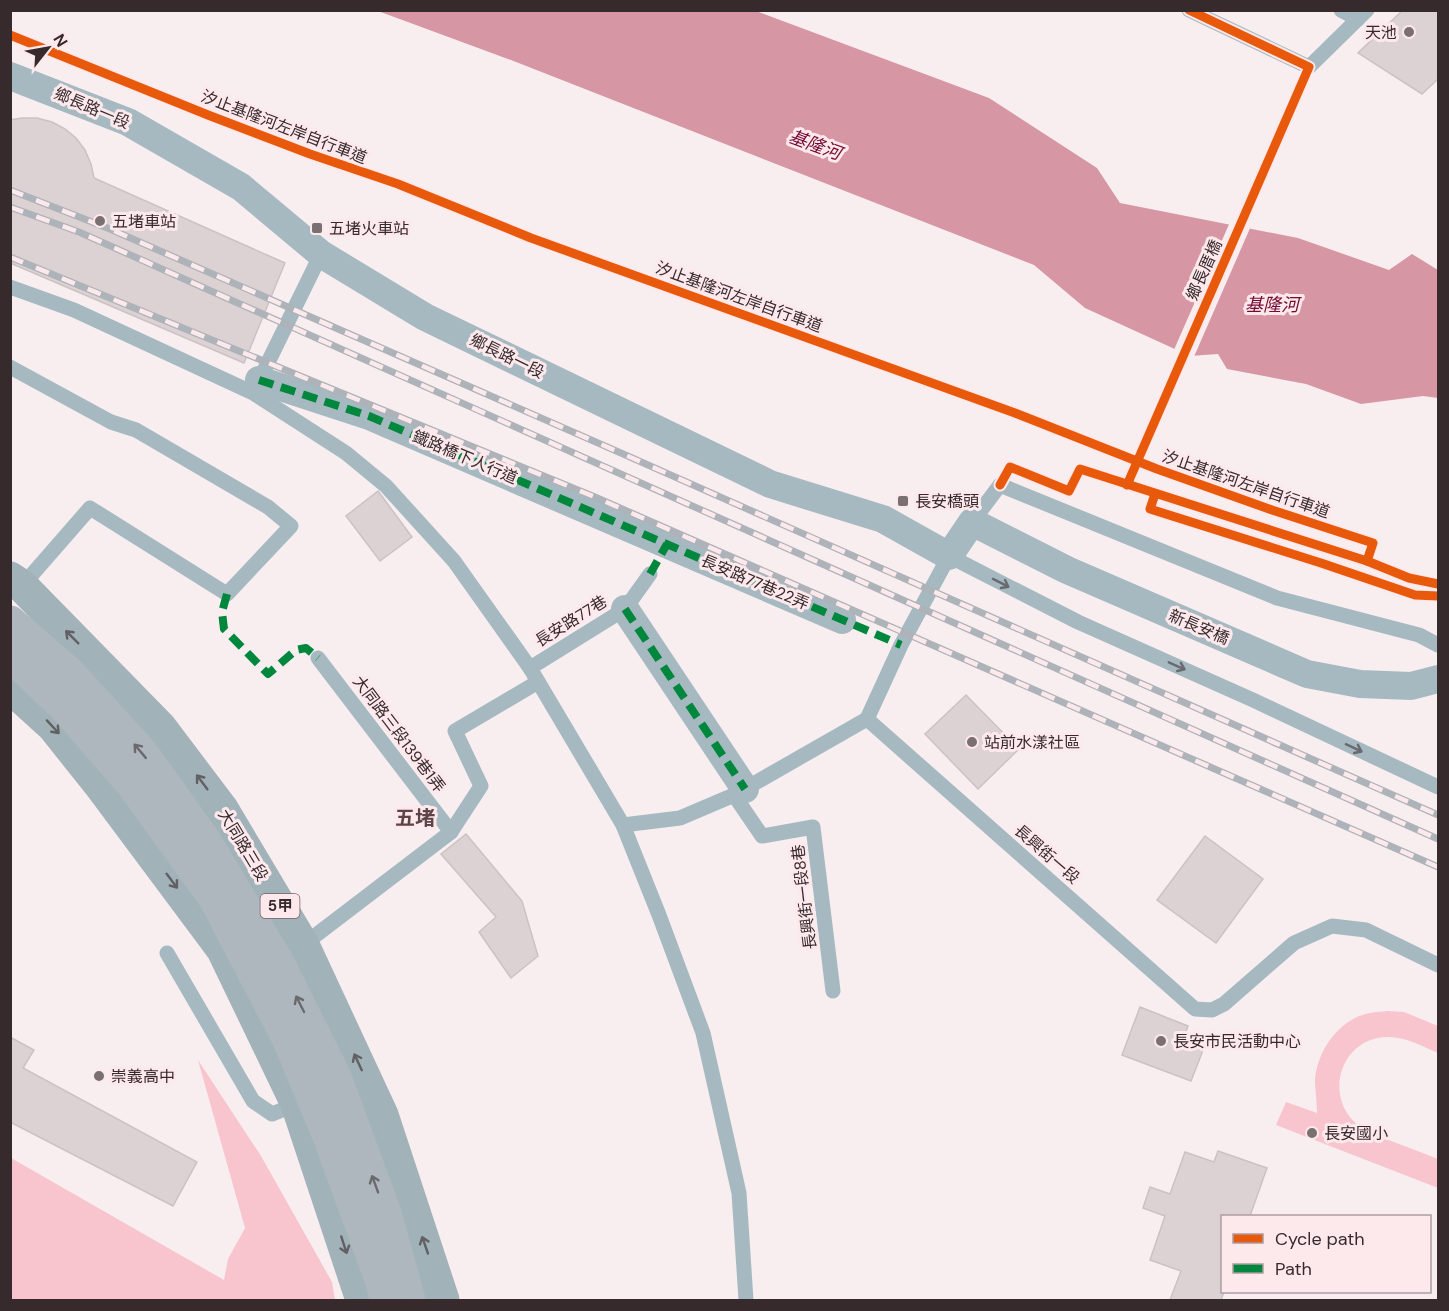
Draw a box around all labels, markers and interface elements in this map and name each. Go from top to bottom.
north arrow [18,18,78,78]
place label: 天池 [1365,22,1397,43]
marker: 天池 [1402,25,1416,39]
text: N [48,30,72,51]
street label: 鄉長路一段 [51,83,133,133]
street label: 汐止基隆河左岸自行車道 [198,86,370,168]
water label: 基隆河 [786,124,847,167]
place label: 五堵車站 [112,211,176,232]
marker: 五堵車站 [93,214,107,228]
place label: 五堵火車站 [329,218,409,239]
marker: 五堵火車站 [310,221,324,235]
street label: 鄉長厝橋 [1181,236,1227,304]
street label: 汐止基隆河左岸自行車道 [653,257,825,337]
water label: 基隆河 [1245,293,1302,317]
street label: 鄉長路一段 [466,329,548,383]
street label: 鐵路橋下人行道 [409,425,521,489]
street label: 汐止基隆河左岸自行車道 [1159,445,1333,523]
place label: 長安橋頭 [915,491,979,512]
marker: 長安橋頭 [896,494,910,508]
street label: 長安路77巷22弄 [698,550,812,614]
one-way arrow [992,577,1009,589]
street label: 長安路77巷 [531,591,611,651]
street label: 新長安橋 [1165,605,1233,649]
one-way arrow [65,630,80,645]
one-way arrow [1168,662,1186,673]
street label: 大同路三段139巷1弄 [348,671,450,797]
one-way arrow [46,720,60,735]
place label: 站前水漾社區 [984,732,1080,753]
marker: 站前水漾社區 [965,735,979,749]
one-way arrow [1345,742,1363,754]
one-way arrow [133,744,147,759]
one-way arrow [196,775,208,791]
street label: 大同路三段 [213,805,273,885]
district label: 五堵 [395,805,435,831]
street label: 長興街一段 [1010,820,1084,888]
street label: 長興街一段8巷 [787,843,821,951]
one-way arrow [165,873,178,889]
road number: 5甲 [260,894,300,918]
one-way arrow [293,996,305,1014]
place label: 長安市民活動中心 [1173,1031,1301,1052]
marker: 長安市民活動中心 [1154,1034,1168,1048]
one-way arrow [351,1054,363,1072]
place label: 崇義高中 [111,1066,175,1087]
marker: 崇義高中 [92,1069,106,1083]
place label: 長安國小 [1324,1123,1388,1144]
marker: 長安國小 [1305,1126,1319,1140]
one-way arrow [368,1175,379,1194]
legend [1221,1215,1431,1293]
text: Cycle path [1275,1227,1365,1251]
one-way arrow [339,1235,350,1254]
one-way arrow [419,1236,430,1255]
text: Path [1275,1257,1312,1281]

